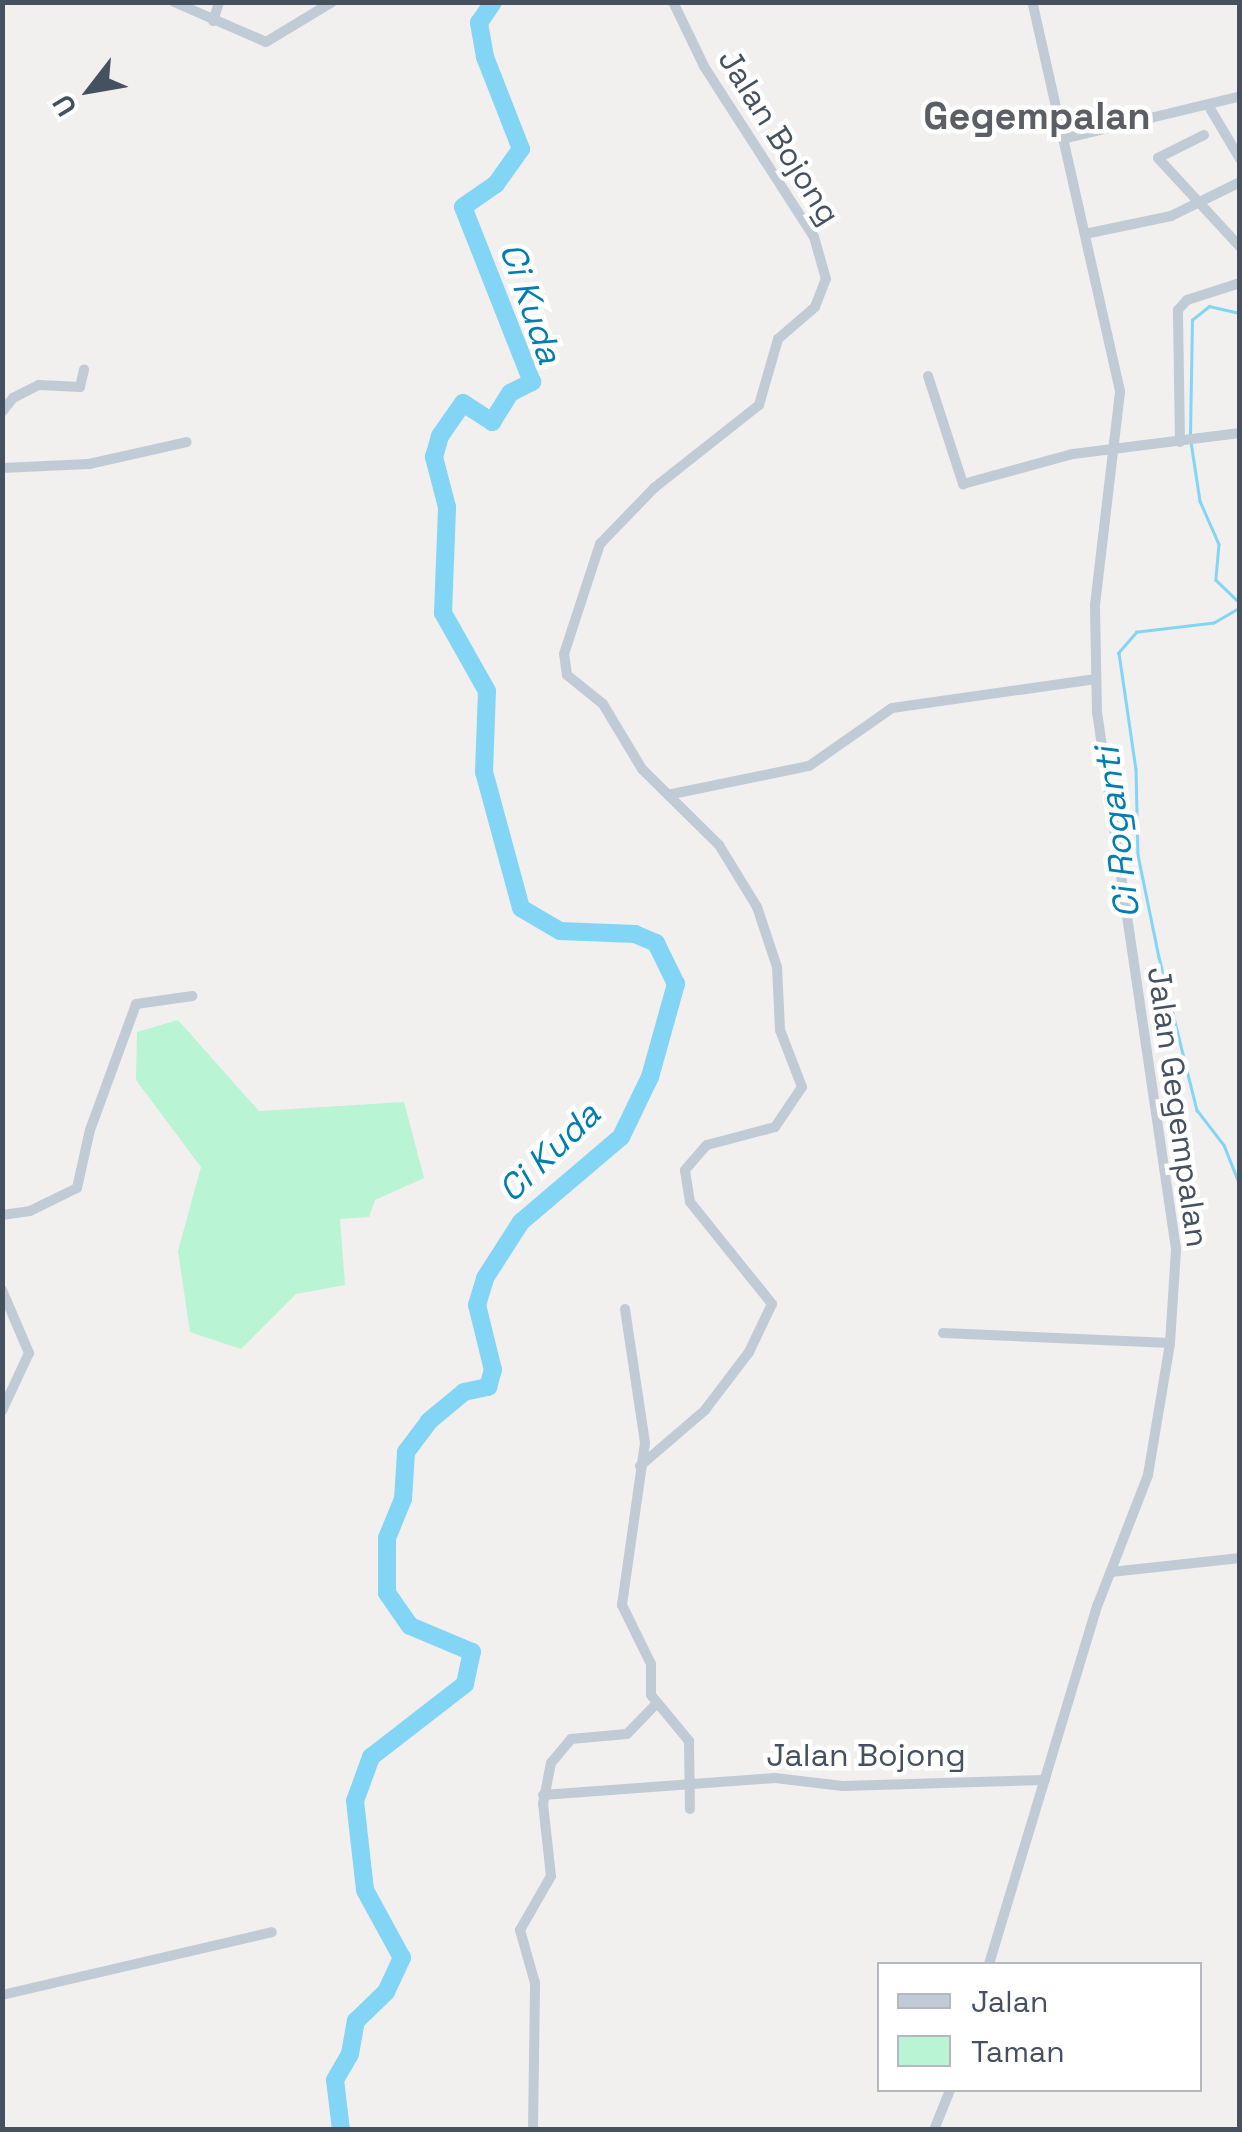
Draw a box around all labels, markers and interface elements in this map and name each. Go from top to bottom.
north arrow [40,40,140,140]
street label: Jalan Bojong [710,42,848,232]
text: U [44,88,85,123]
district label: Gegempalan [923,94,1151,140]
water label: Ci Kuda [491,237,571,369]
water label: Ci Roganti [1086,745,1148,921]
street label: Jalan Gegempalan [1139,964,1217,1250]
water label: Ci Kuda [489,1093,609,1211]
street label: Jalan Bojong [766,1736,966,1774]
legend [877,1962,1202,2092]
text: Jalan [971,1982,1048,2021]
text: Taman [971,2032,1065,2071]

